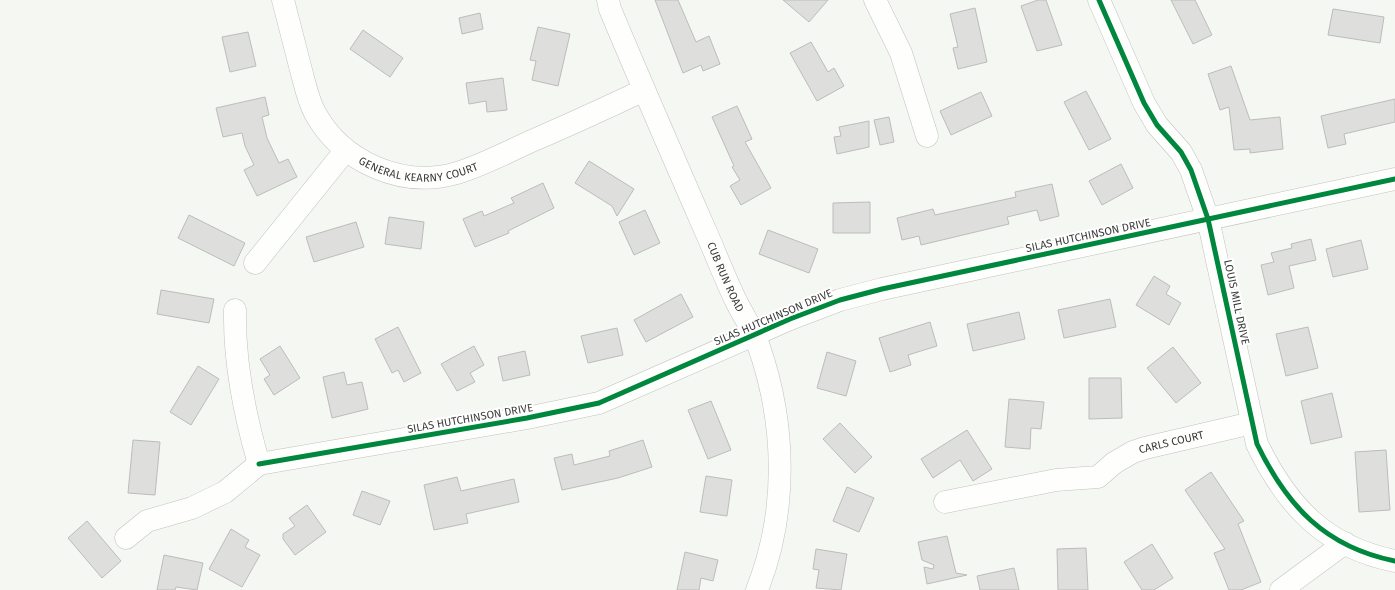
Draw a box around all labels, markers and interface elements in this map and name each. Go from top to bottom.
street label: GENERAL KEARNY COURT [356,154,480,185]
street label: SILAS HUTCHINSON DRIVE [1024,216,1152,255]
street label: CUB RUN ROAD [704,240,746,314]
street label: LOUIS MILL DRIVE [1221,258,1252,346]
street label: SILAS HUTCHINSON DRIVE [712,287,834,348]
street label: SILAS HUTCHINSON DRIVE [406,401,534,436]
street label: CARLS COURT [1137,428,1205,457]

